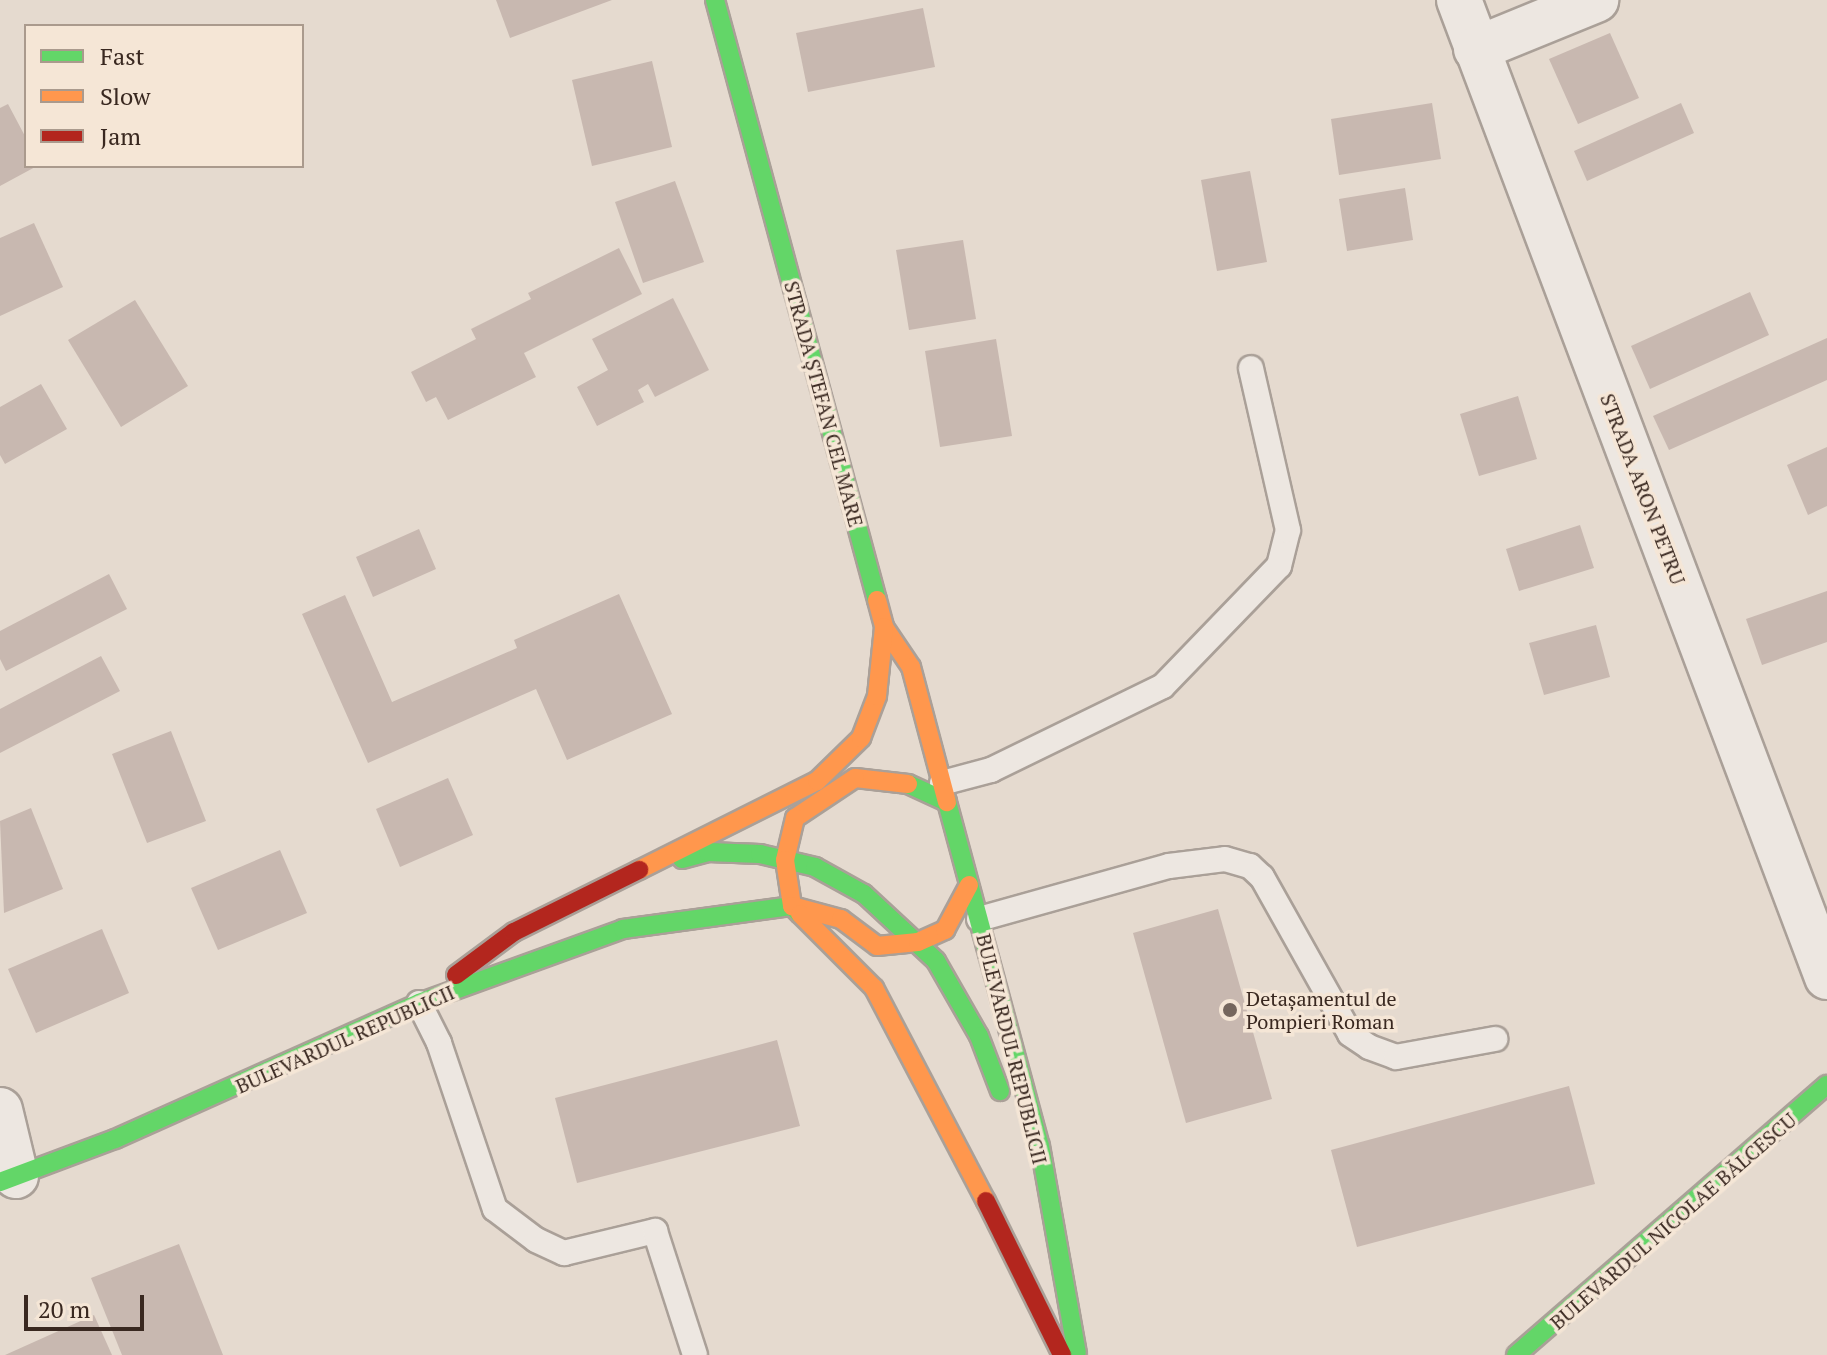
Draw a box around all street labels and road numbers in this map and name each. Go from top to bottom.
street label: STRADA ȘTEFAN CEL MARE [780,278,868,530]
street label: STRADA ARON PETRU [1595,390,1691,588]
street label: BULEVARDUL REPUBLICII [972,931,1052,1167]
street label: BULEVARDUL REPUBLICII [232,980,458,1098]
street label: BULEVARDUL NICOLAE BĂLCESCU [1545,1108,1801,1334]

